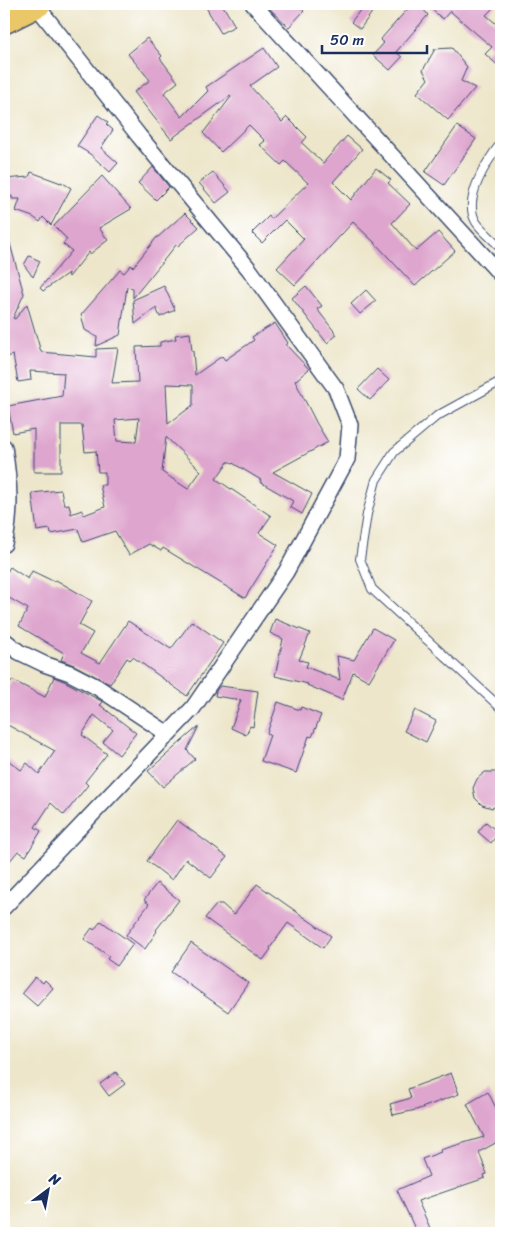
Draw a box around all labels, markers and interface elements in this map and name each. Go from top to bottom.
scale bar [322,22,428,54]
text: 50 m [330,27,365,53]
north arrow [22,1164,72,1214]
text: N [43,1166,66,1193]

